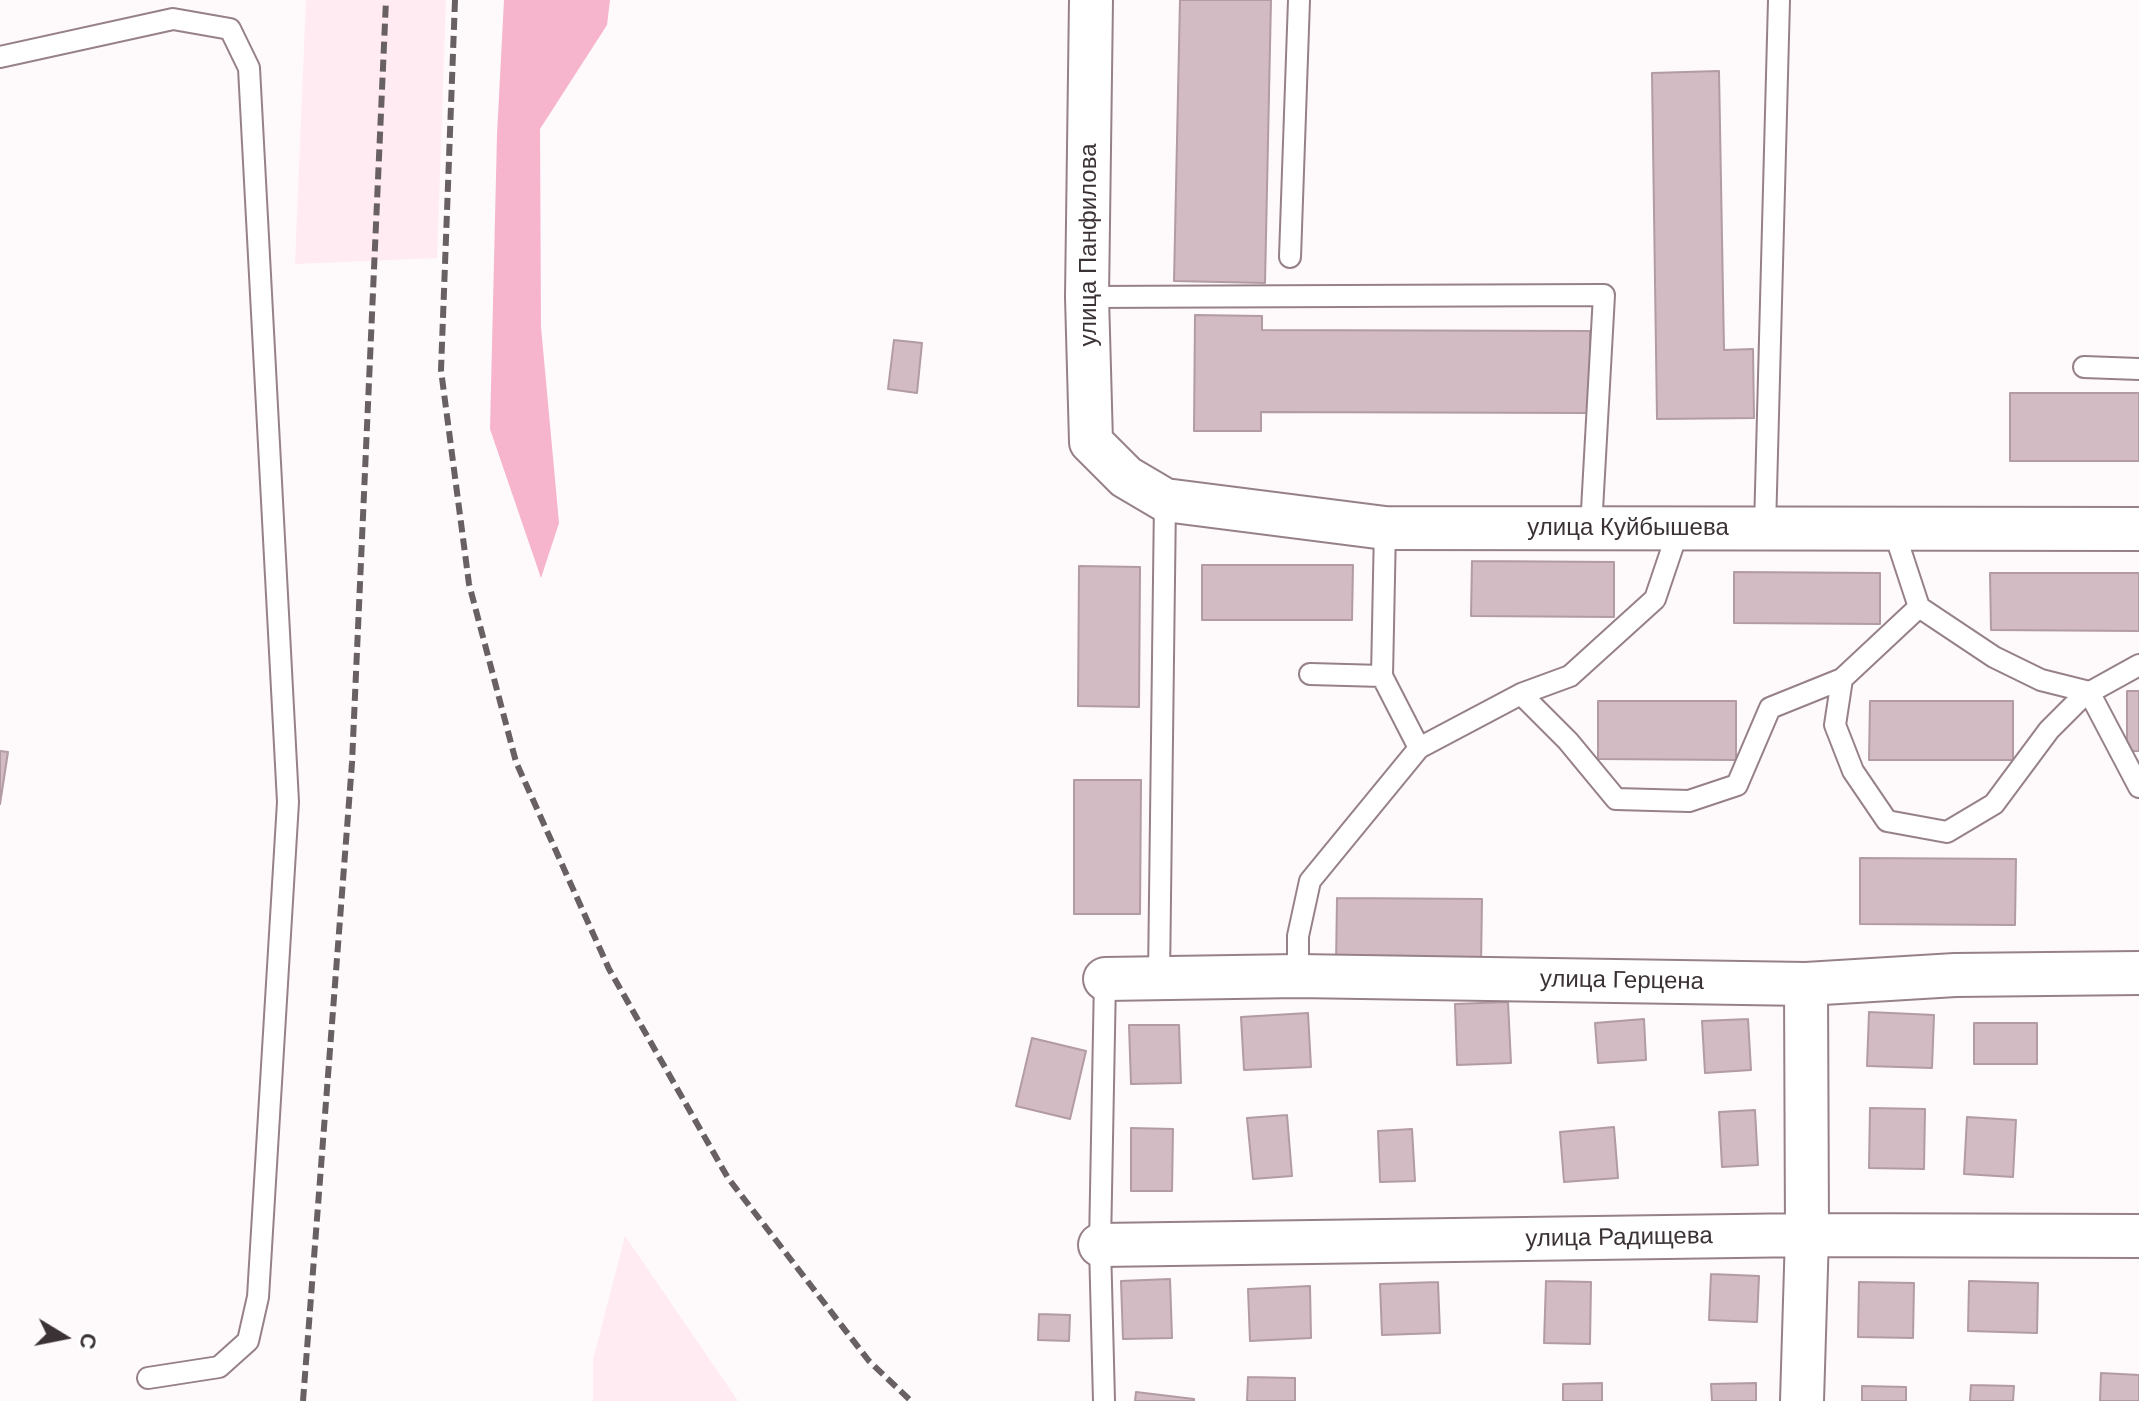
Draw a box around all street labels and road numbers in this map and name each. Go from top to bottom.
street label: улица Панфилова [1075,143,1103,347]
street label: улица Куйбышева [1527,514,1729,542]
street label: улица Герцена [1540,965,1704,997]
street label: улица Радищева [1525,1222,1713,1254]

